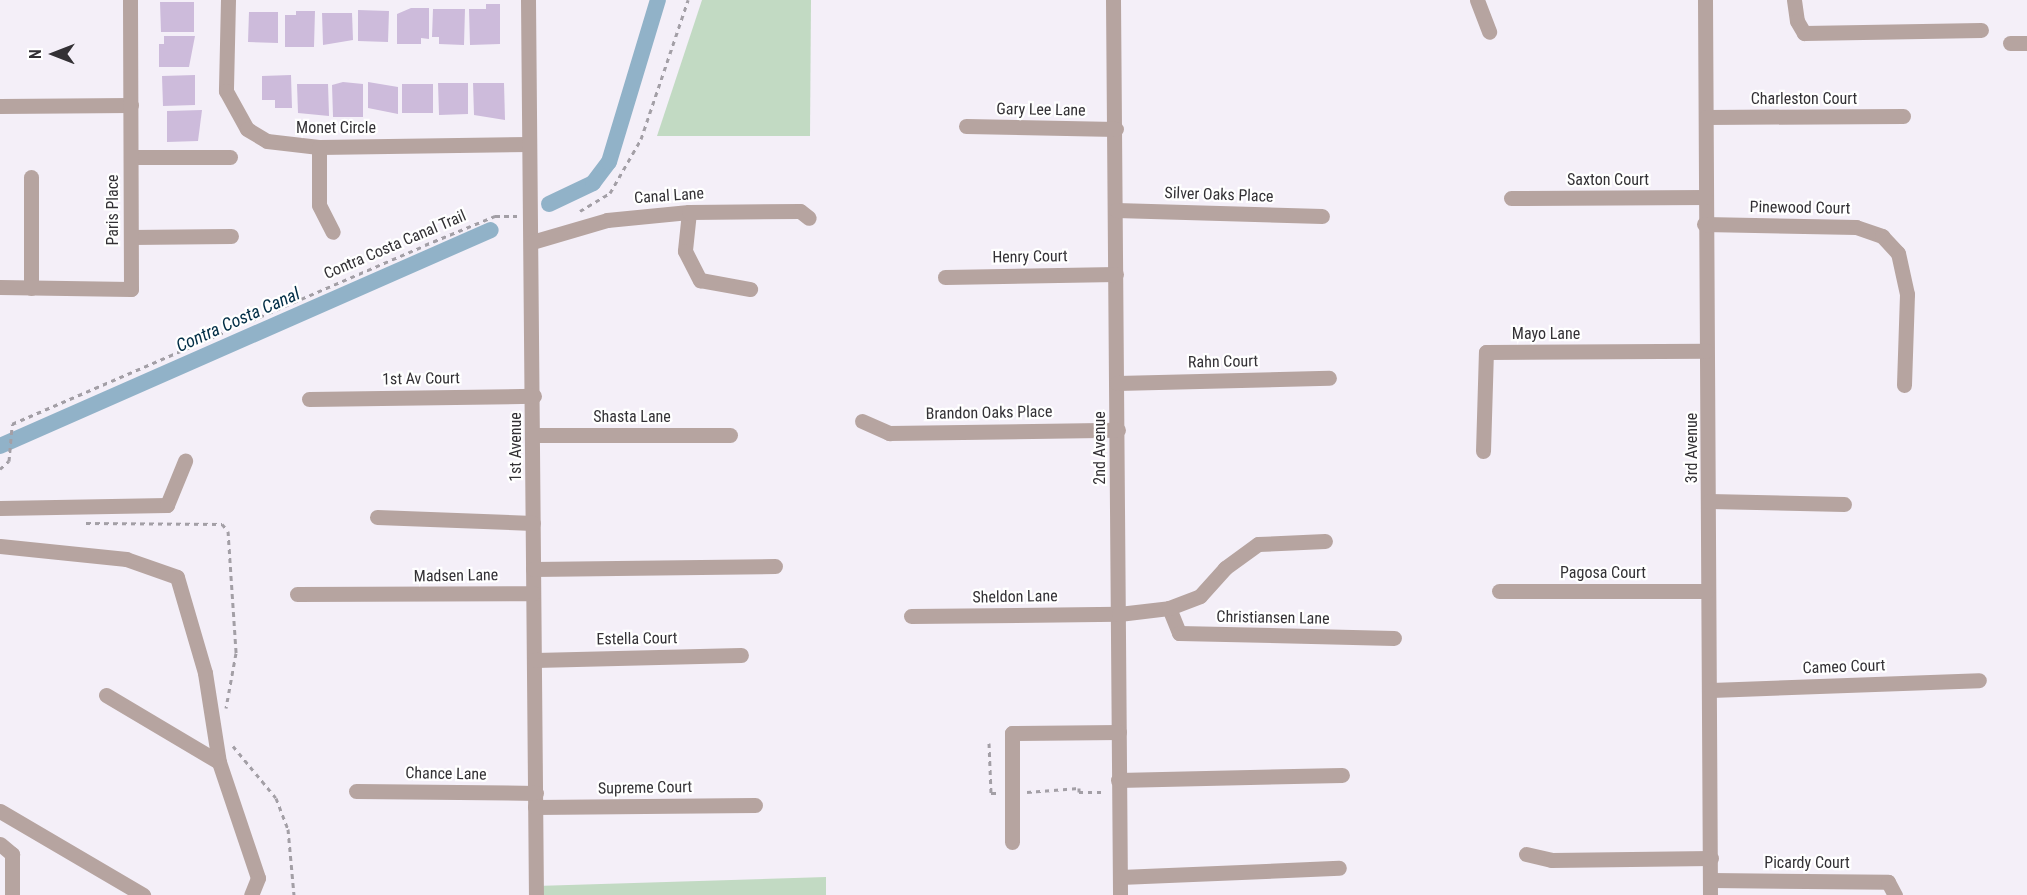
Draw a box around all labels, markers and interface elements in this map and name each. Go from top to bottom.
north arrow [24,24,84,84]
text: N [26,49,45,59]
street label: Charleston Court [1751,89,1857,109]
street label: Gary Lee Lane [996,100,1086,120]
street label: Monet Circle [296,118,376,138]
street label: Saxton Court [1567,170,1649,190]
street label: Paris Place [103,174,123,246]
street label: Canal Lane [633,184,705,208]
street label: Silver Oaks Place [1164,184,1274,206]
street label: Pinewood Court [1749,198,1851,218]
street label: Contra Costa Canal Trail [321,206,469,284]
street label: Henry Court [992,247,1068,267]
water label: Contra Costa Canal [173,283,303,357]
street label: Mayo Lane [1512,324,1580,344]
street label: Rahn Court [1188,352,1258,372]
street label: 1st Av Court [382,369,460,389]
street label: Brandon Oaks Place [926,402,1052,424]
street label: Shasta Lane [593,407,671,427]
street label: 2nd Avenue [1090,411,1110,485]
street label: 1st Avenue [506,412,526,482]
street label: 3rd Avenue [1682,413,1702,483]
street label: Pagosa Court [1560,563,1646,583]
street label: Madsen Lane [414,566,498,586]
street label: Sheldon Lane [972,587,1058,607]
street label: Christiansen Lane [1216,607,1330,629]
street label: Estella Court [596,629,678,649]
street label: Cameo Court [1802,656,1886,678]
street label: Chance Lane [405,764,487,784]
street label: Supreme Court [598,778,692,798]
street label: Picardy Court [1764,853,1850,873]

